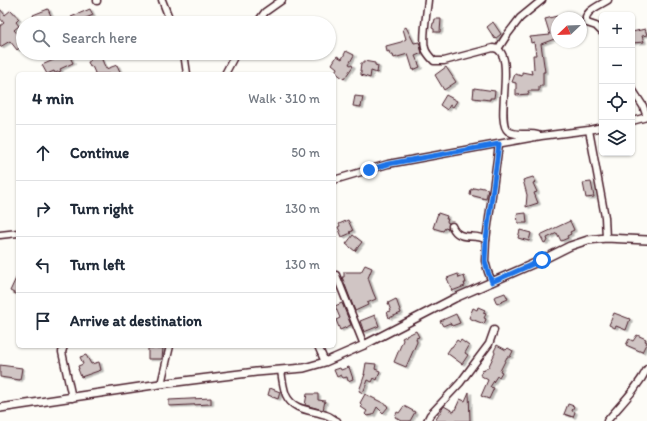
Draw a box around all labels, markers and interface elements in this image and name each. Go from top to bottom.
north arrow [551,12,587,48]
map controls [599,12,635,156]
button: + [599,12,635,48]
search box [16,16,336,60]
icon: search [30,27,52,49]
text: Search here [62,29,137,47]
button: − [599,48,635,84]
button: locate [599,84,635,120]
text: 4 min [32,88,74,108]
text: Walk · 310 m [248,91,320,106]
button: layers [599,120,635,156]
icon: ahead [32,142,54,164]
text: Continue [70,144,129,162]
text: 50 m [291,145,320,160]
route end [360,161,378,179]
icon: right [32,198,54,220]
text: Turn right [70,200,134,218]
text: 130 m [285,201,320,216]
route start [533,251,551,269]
icon: left [32,254,54,276]
text: Turn left [70,256,125,274]
text: 130 m [285,257,320,272]
icon: arrive [32,310,54,332]
text: Arrive at destination [70,312,202,330]

